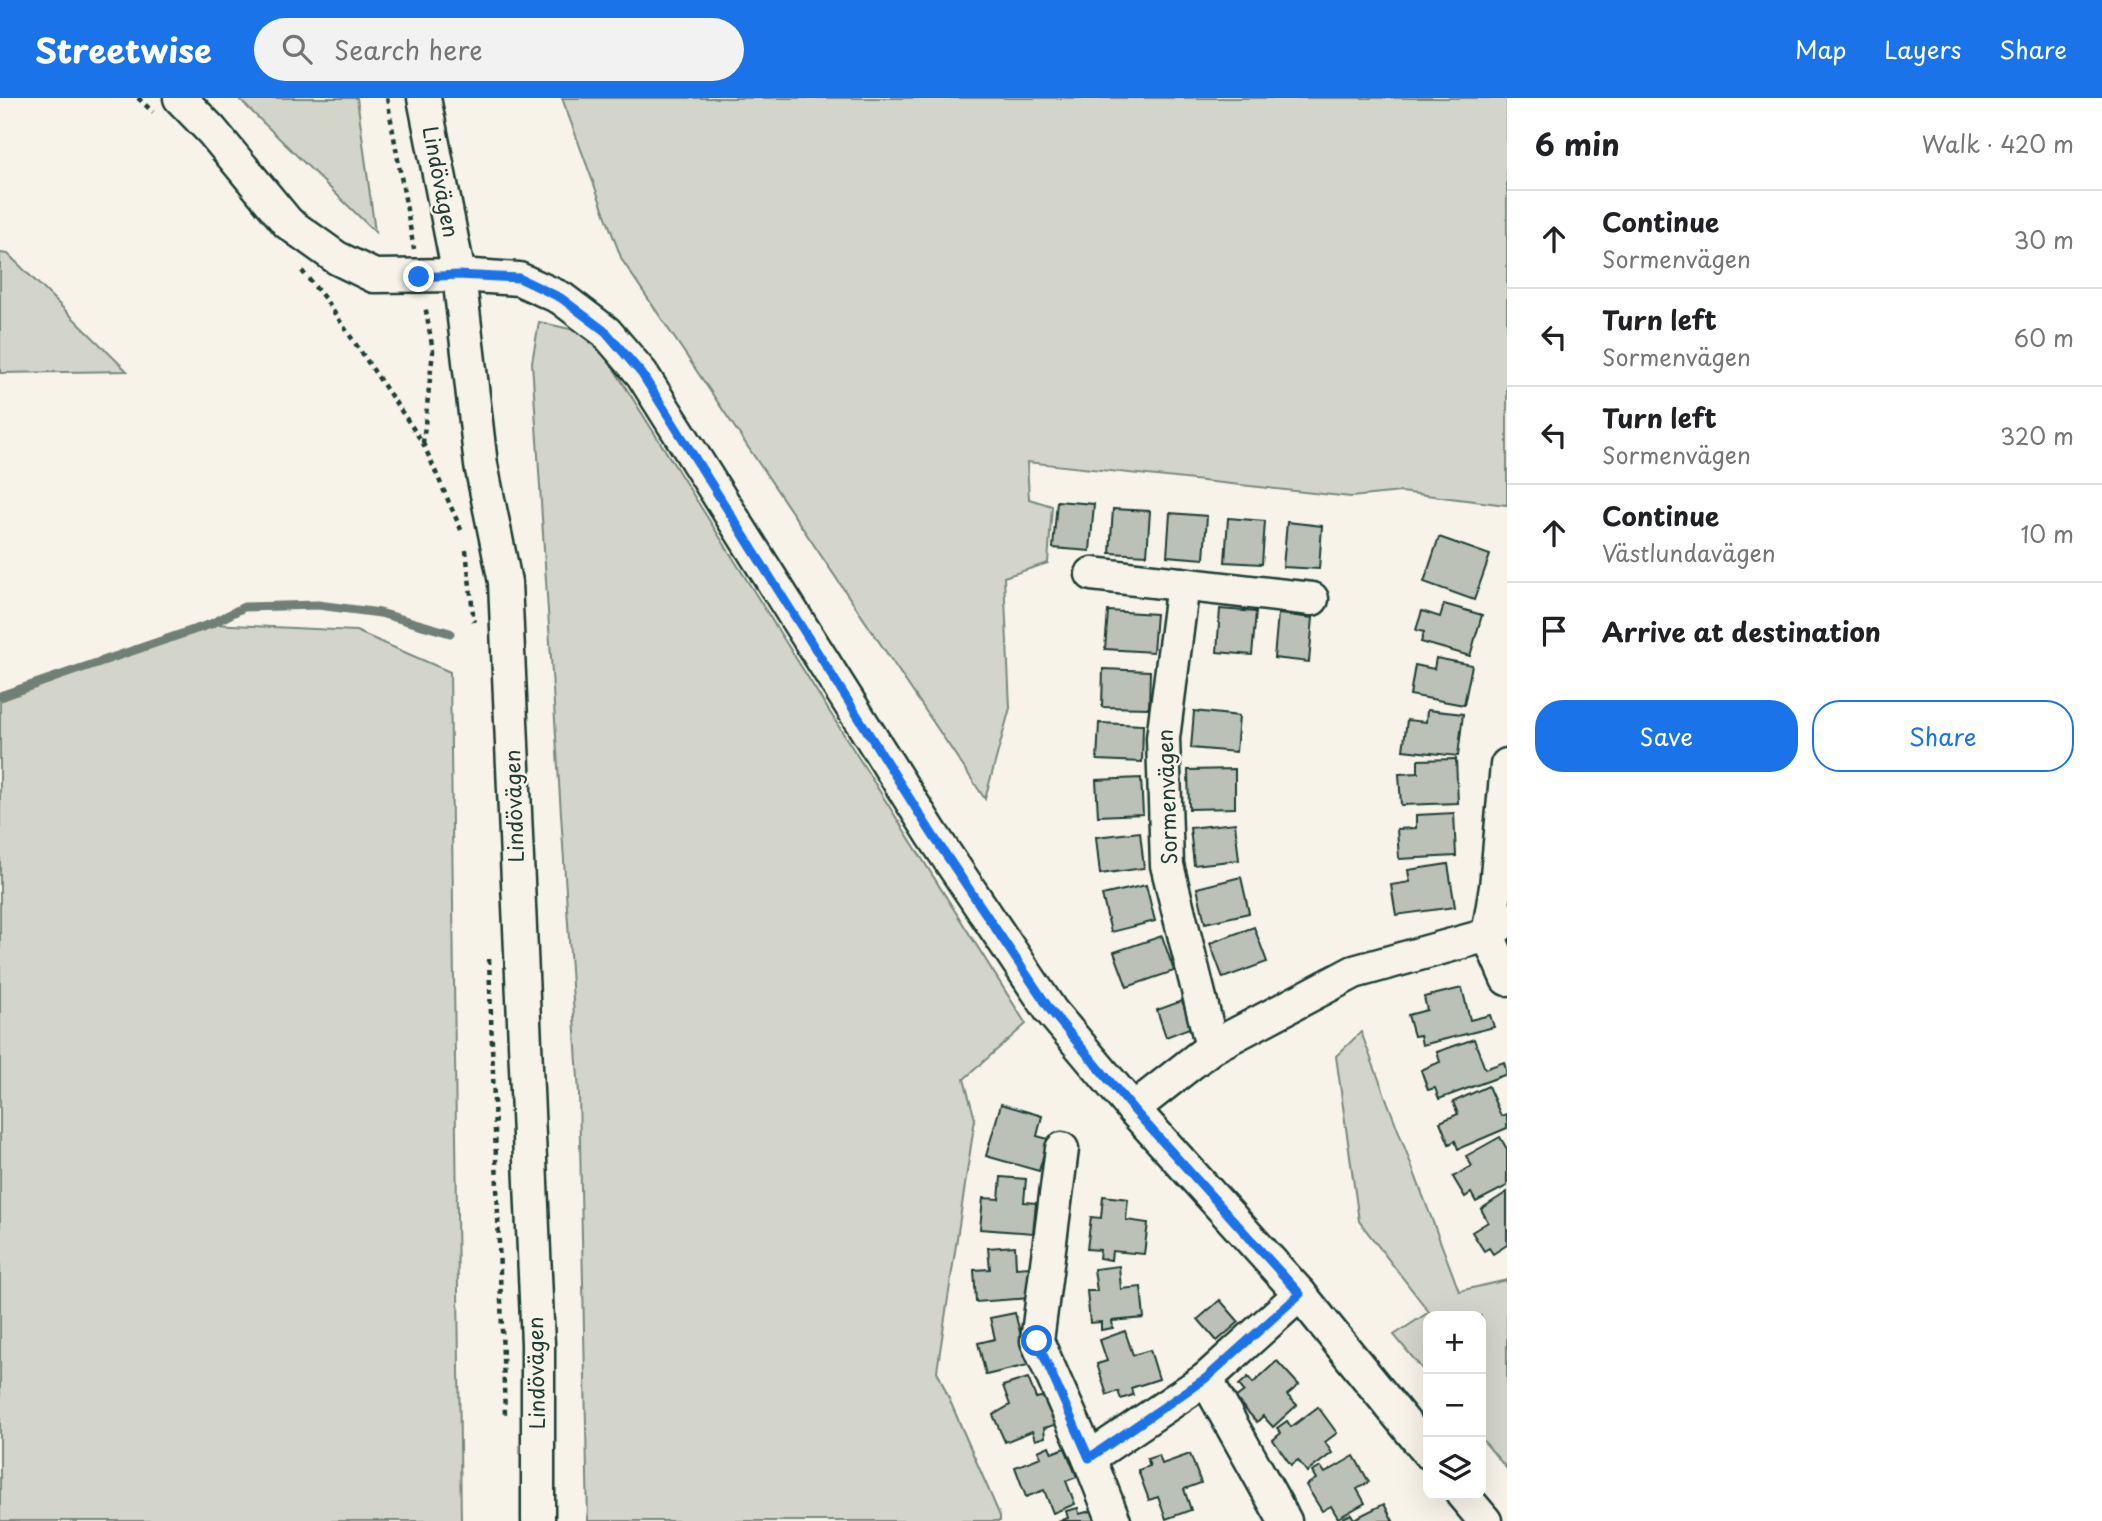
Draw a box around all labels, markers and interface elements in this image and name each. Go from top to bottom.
search box [254,18,744,81]
text: Streetwise [35,24,212,74]
icon: search [278,30,316,68]
text: Search here [334,30,483,69]
text: Map [1795,31,1846,67]
text: Layers [1884,31,1961,67]
text: Share [1999,31,2067,67]
text: 6 min [1535,121,1620,166]
street label: Lindövägen [415,123,468,240]
text: Walk · 420 m [1922,126,2074,161]
text: Continue [1602,202,1719,241]
icon: ahead [1535,220,1573,258]
text: 30 m [2013,222,2074,257]
text: Sormenvägen [1602,241,1751,276]
route end [403,261,434,292]
text: Turn left [1602,300,1717,339]
icon: left [1535,318,1573,356]
text: 60 m [2014,320,2074,355]
text: Sormenvägen [1602,339,1751,374]
text: Turn left [1602,398,1717,437]
icon: left [1535,416,1573,454]
text: 320 m [2000,418,2074,453]
text: Sormenvägen [1602,437,1751,472]
text: Continue [1602,496,1719,535]
icon: ahead [1535,514,1573,552]
text: 10 m [2020,516,2074,551]
text: Västlundavägen [1602,535,1776,570]
icon: arrive [1535,612,1573,650]
text: Arrive at destination [1602,612,1881,651]
button: Save [1535,700,1798,772]
button: Share [1812,700,2074,772]
street label: Sormenvägen [1148,729,1184,865]
street label: Lindövägen [495,749,531,863]
map controls [1423,1311,1486,1500]
button: + [1423,1311,1486,1374]
street label: Lindövägen [518,1316,552,1430]
route start [1021,1325,1052,1356]
button: − [1423,1374,1486,1437]
button: layers [1423,1437,1486,1500]

